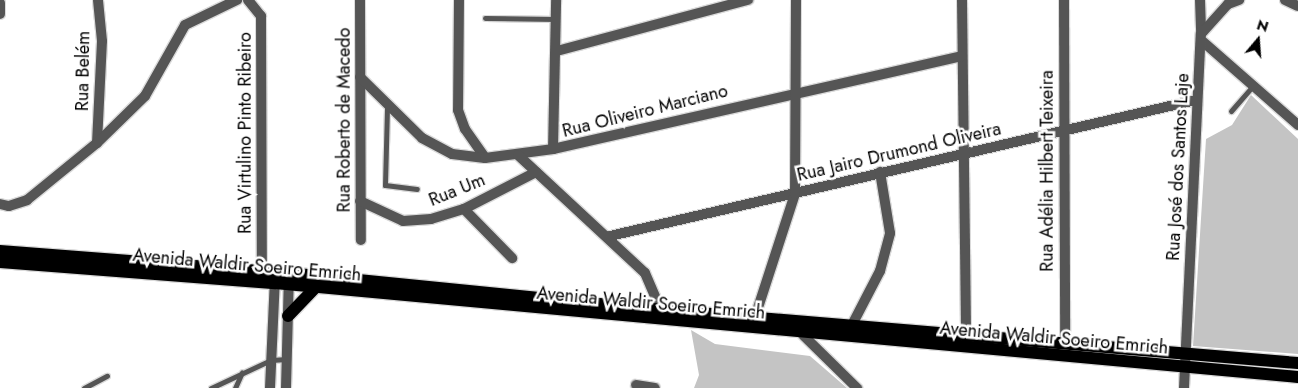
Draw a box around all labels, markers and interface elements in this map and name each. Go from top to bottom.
north arrow [1233,15,1283,65]
text: N [1254,15,1271,37]
street label: Rua Roberto de Macedo [333,28,355,212]
street label: Rua Belém [72,31,94,111]
street label: Rua Virtulino Pinto Ribeiro [234,32,256,234]
street label: Rua Adélia Hilbert Teixeira [1036,70,1058,272]
street label: Rua José dos Santos Laje [1162,73,1194,261]
street label: Rua Oliveiro Marciano [560,80,730,142]
street label: Rua Jairo Drumond Oliveira [795,118,1003,186]
street label: Rua Um [426,169,488,211]
street label: Avenida Waldir Soeiro Emrich [132,244,362,286]
street label: Avenida Waldir Soeiro Emrich [536,282,766,324]
street label: Avenida Waldir Soeiro Emrich [939,317,1169,359]

